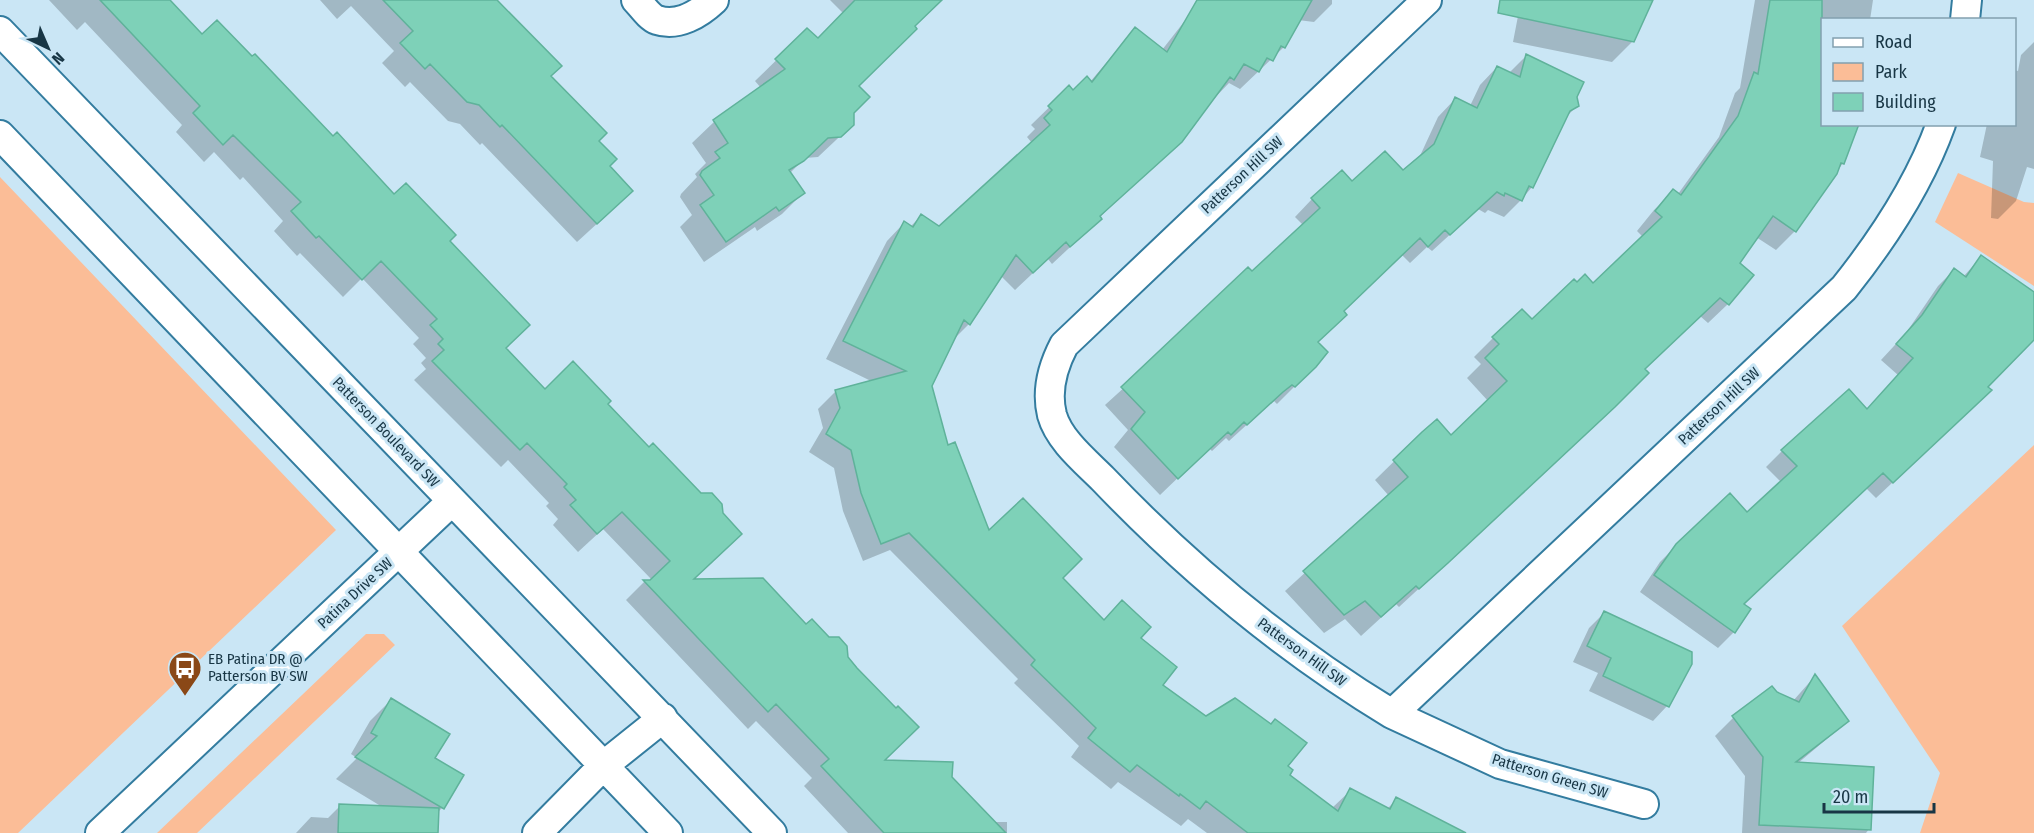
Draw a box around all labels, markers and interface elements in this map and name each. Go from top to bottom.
north arrow [18,18,78,78]
legend [1821,18,2016,126]
text: Road [1875,31,1912,53]
text: N [48,48,68,69]
text: Park [1875,61,1908,83]
text: Building [1875,91,1936,113]
street label: Patterson Hill SW [1197,133,1287,217]
street label: Patterson Hill SW [1674,364,1764,448]
street label: Patterson Boulevard SW [329,373,443,491]
street label: Patina Drive SW [314,554,396,632]
street label: Patterson Hill SW [1254,614,1350,690]
bus stop icon: EB Patina DR @ Patterson BV SW [167,650,203,697]
place label: EB Patina DR @ Patterson BV SW [208,650,308,685]
street label: Patterson Green SW [1490,750,1610,802]
scale bar [1824,776,1934,814]
text: 20 m [1833,786,1868,808]

